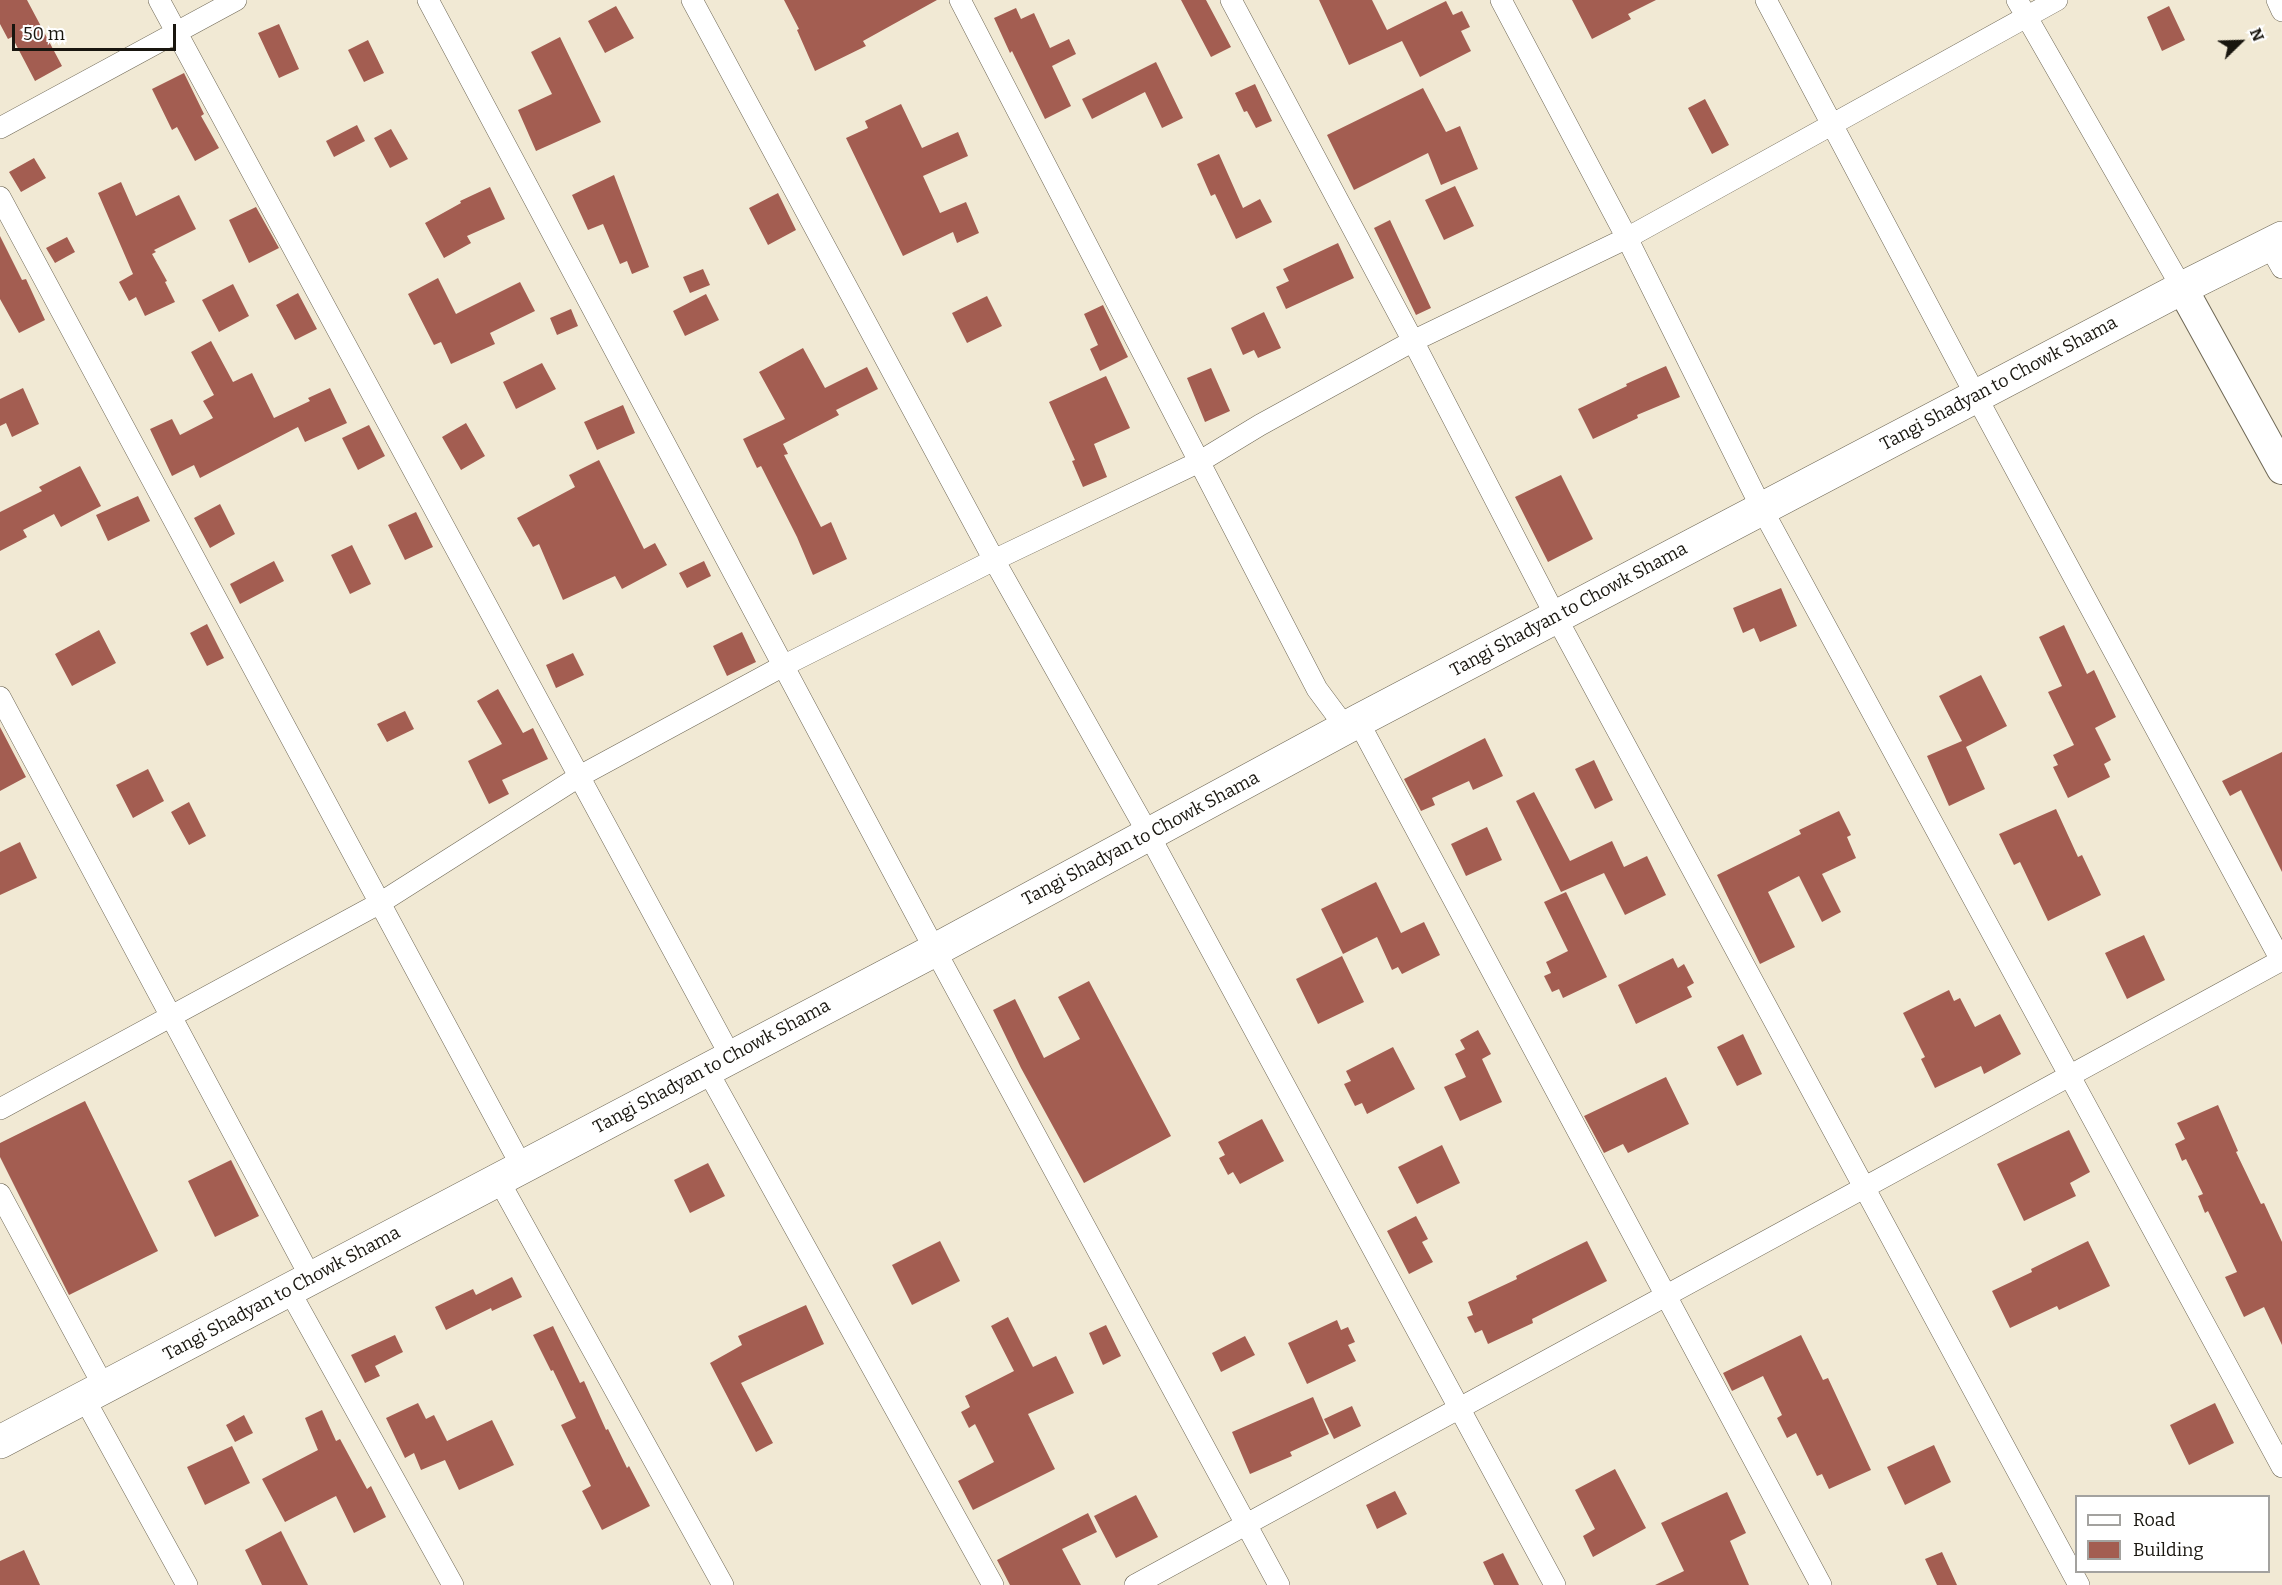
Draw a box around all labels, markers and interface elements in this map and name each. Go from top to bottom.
scale bar [15,12,178,50]
north arrow [2210,12,2270,72]
text: 50 m [23,23,65,45]
text: N [2246,25,2268,44]
street label: Tangi Shadyan to Chowk Shama [1877,312,2121,456]
street label: Tangi Shadyan to Chowk Shama [1447,538,1691,682]
street label: Tangi Shadyan to Chowk Shama [1019,767,1263,911]
street label: Tangi Shadyan to Chowk Shama [590,995,834,1139]
street label: Tangi Shadyan to Chowk Shama [160,1222,404,1366]
legend [2075,1495,2270,1573]
text: Road [2133,1509,2175,1531]
text: Building [2133,1539,2204,1561]

